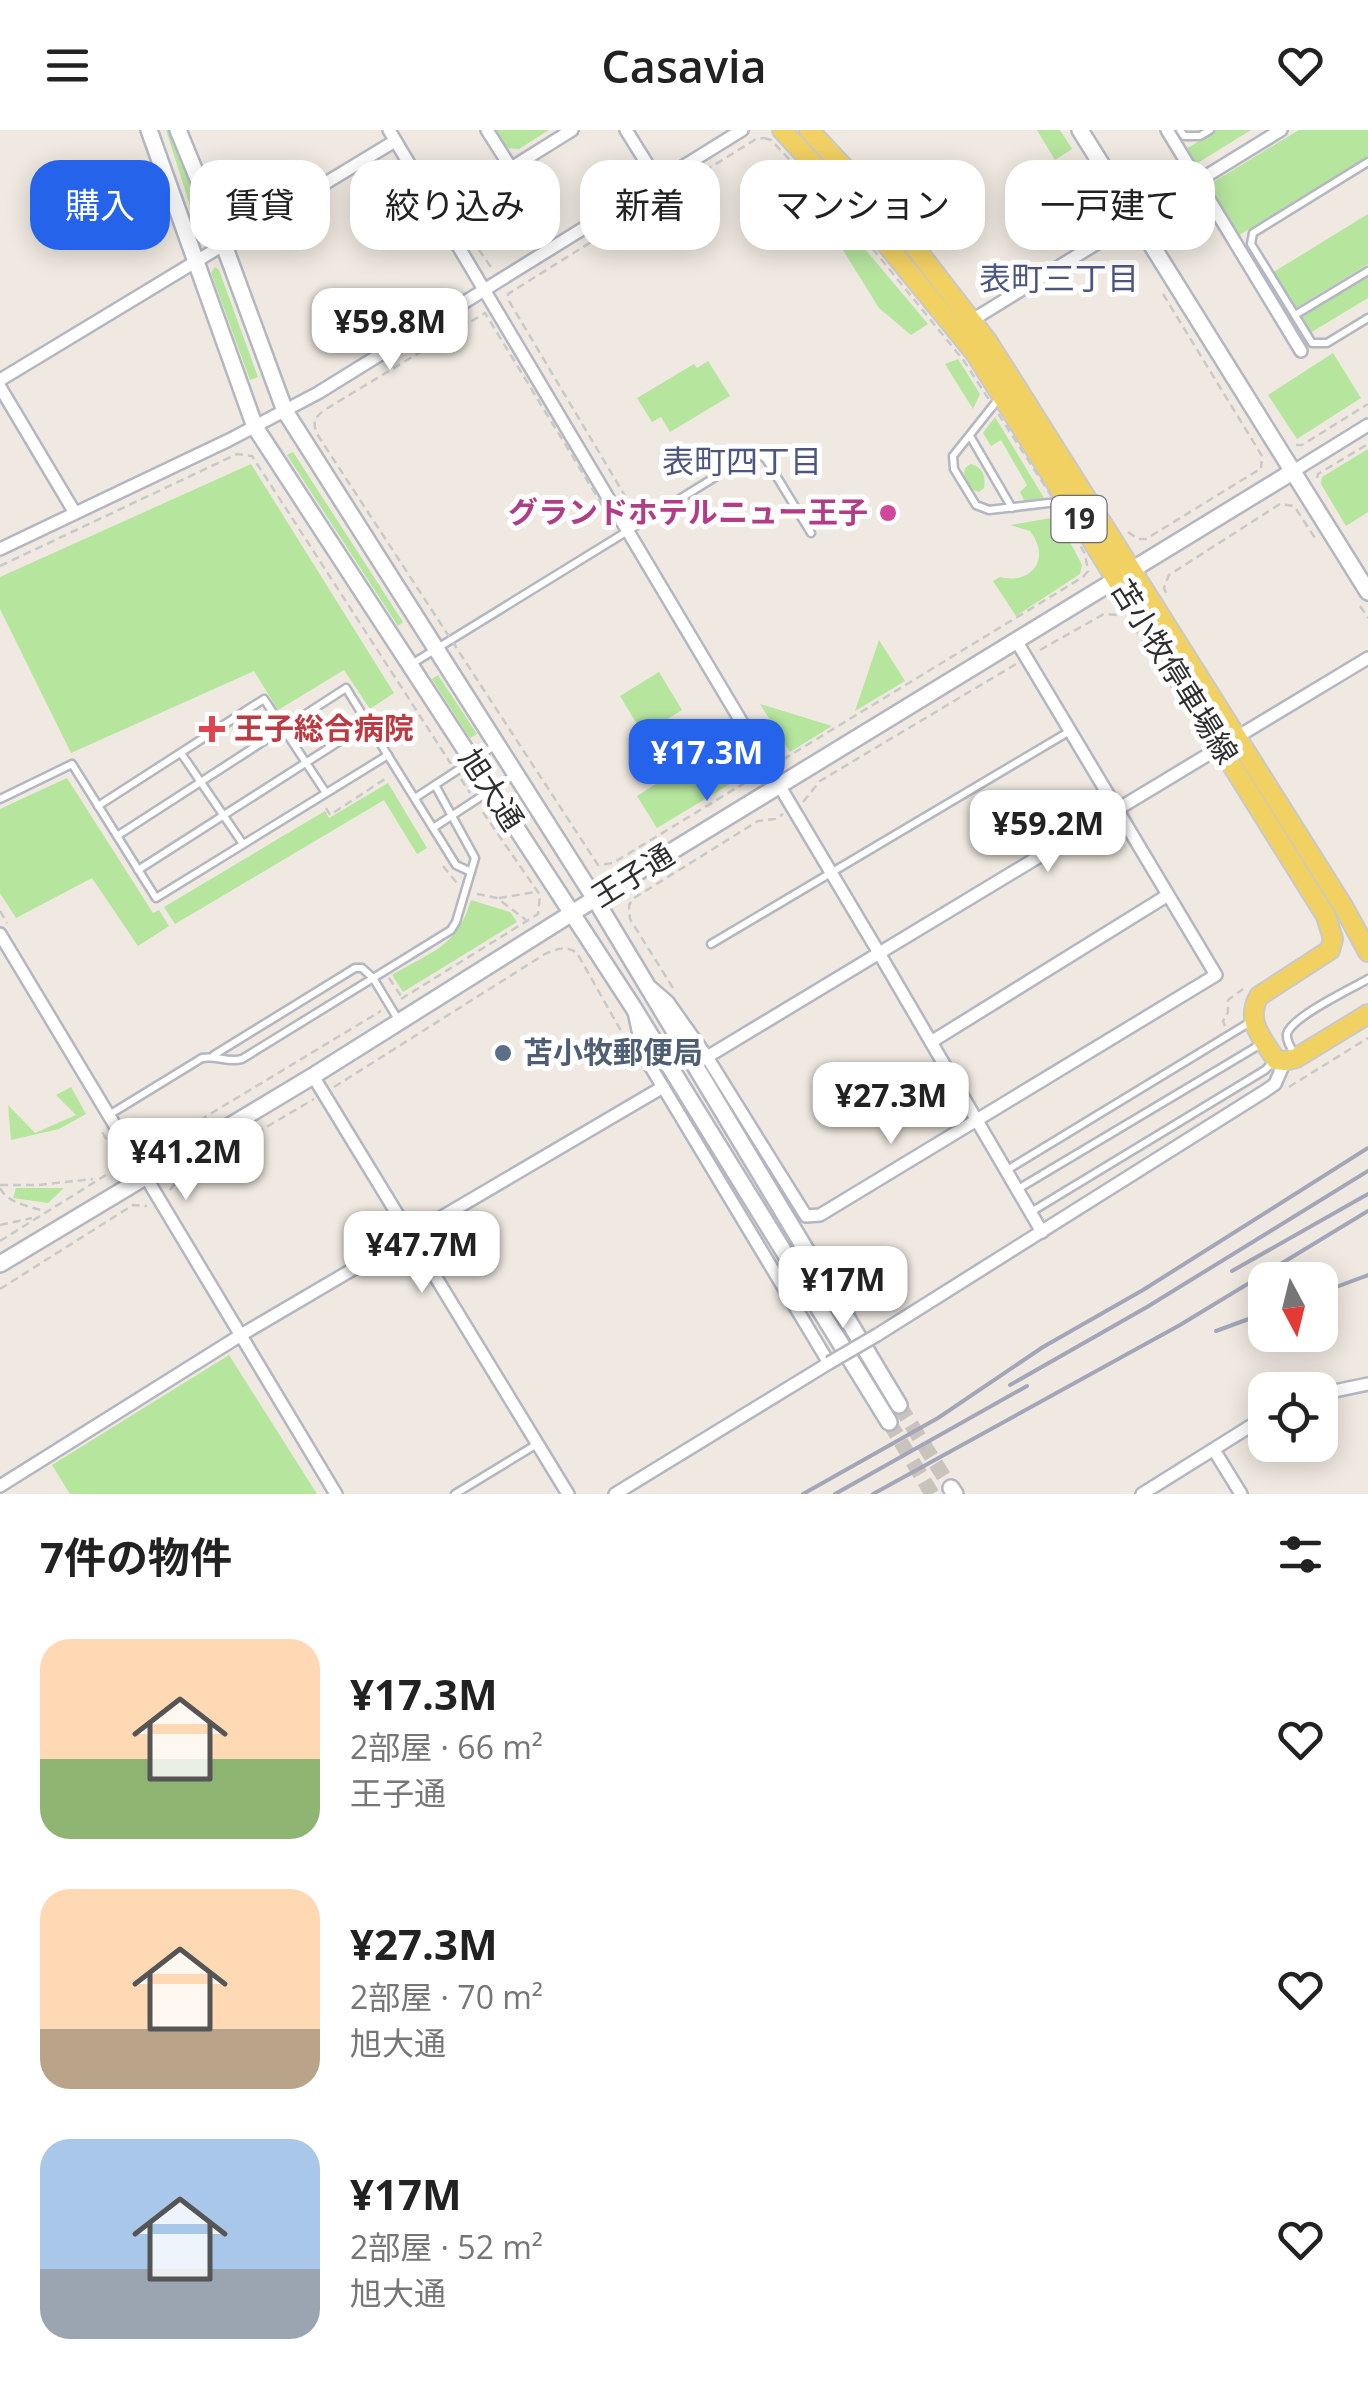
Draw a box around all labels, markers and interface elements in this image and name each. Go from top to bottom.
text: Casavia [601,35,767,96]
icon: menu [40,38,95,93]
icon: heart [1273,38,1328,93]
chip: 購入 [30,160,170,250]
chip: 賃貸 [190,160,330,250]
chip: 絞り込み [350,160,560,250]
chip: 新着 [580,160,720,250]
chip: マンション [740,160,985,250]
chip: 一戸建て [1005,160,1215,250]
district label: 表町三丁目 [979,256,1139,299]
pin: ¥59.8M [309,288,471,373]
text: ¥59.8M [334,299,446,342]
district label: 表町四丁目 [662,439,822,482]
place label: グランドホテルニュー王子 [508,491,868,532]
road number: 19 [1052,496,1106,542]
marker: グランドホテルニュー王子 [877,502,899,524]
street label: 苫小牧停車場線 [1102,571,1248,771]
place label: 王子総合病院 [234,707,414,748]
marker: 王子総合病院 [199,716,225,742]
pin: ¥17.3M [626,719,788,804]
text: ¥17.3M [651,730,763,773]
street label: 旭大通 [451,740,534,838]
pin: ¥59.2M [967,790,1129,875]
text: ¥59.2M [992,801,1104,844]
street label: 王子通 [583,833,681,916]
place label: 苫小牧郵便局 [523,1031,703,1072]
marker: 苫小牧郵便局 [492,1042,514,1064]
pin: ¥27.3M [810,1062,972,1147]
text: ¥27.3M [835,1073,947,1116]
pin: ¥41.2M [105,1118,267,1203]
text: ¥41.2M [130,1129,242,1172]
pin: ¥47.7M [341,1211,503,1296]
text: ¥47.7M [366,1222,478,1265]
pin: ¥17M [784,1246,902,1331]
text: ¥17M [800,1257,886,1300]
north arrow [1248,1262,1338,1352]
map controls [1248,1262,1338,1462]
button: locate [1248,1372,1338,1462]
icon: filters [1273,1527,1328,1582]
text: 7件の物件 [40,1528,232,1585]
text: ¥17.3M [350,1665,498,1722]
icon: home [120,1679,240,1799]
icon: heart [1273,1712,1328,1767]
text: 2部屋 · 66 m² [350,1725,543,1768]
text: 王子通 [350,1771,446,1814]
text: ¥27.3M [350,1915,498,1972]
icon: home [120,1929,240,2049]
icon: heart [1273,1962,1328,2017]
text: 2部屋 · 70 m² [350,1975,543,2018]
text: 旭大通 [350,2021,446,2064]
text: ¥17M [350,2165,462,2222]
icon: home [120,2179,240,2299]
icon: heart [1273,2212,1328,2267]
text: 2部屋 · 52 m² [350,2225,543,2268]
text: 旭大通 [350,2271,446,2314]

